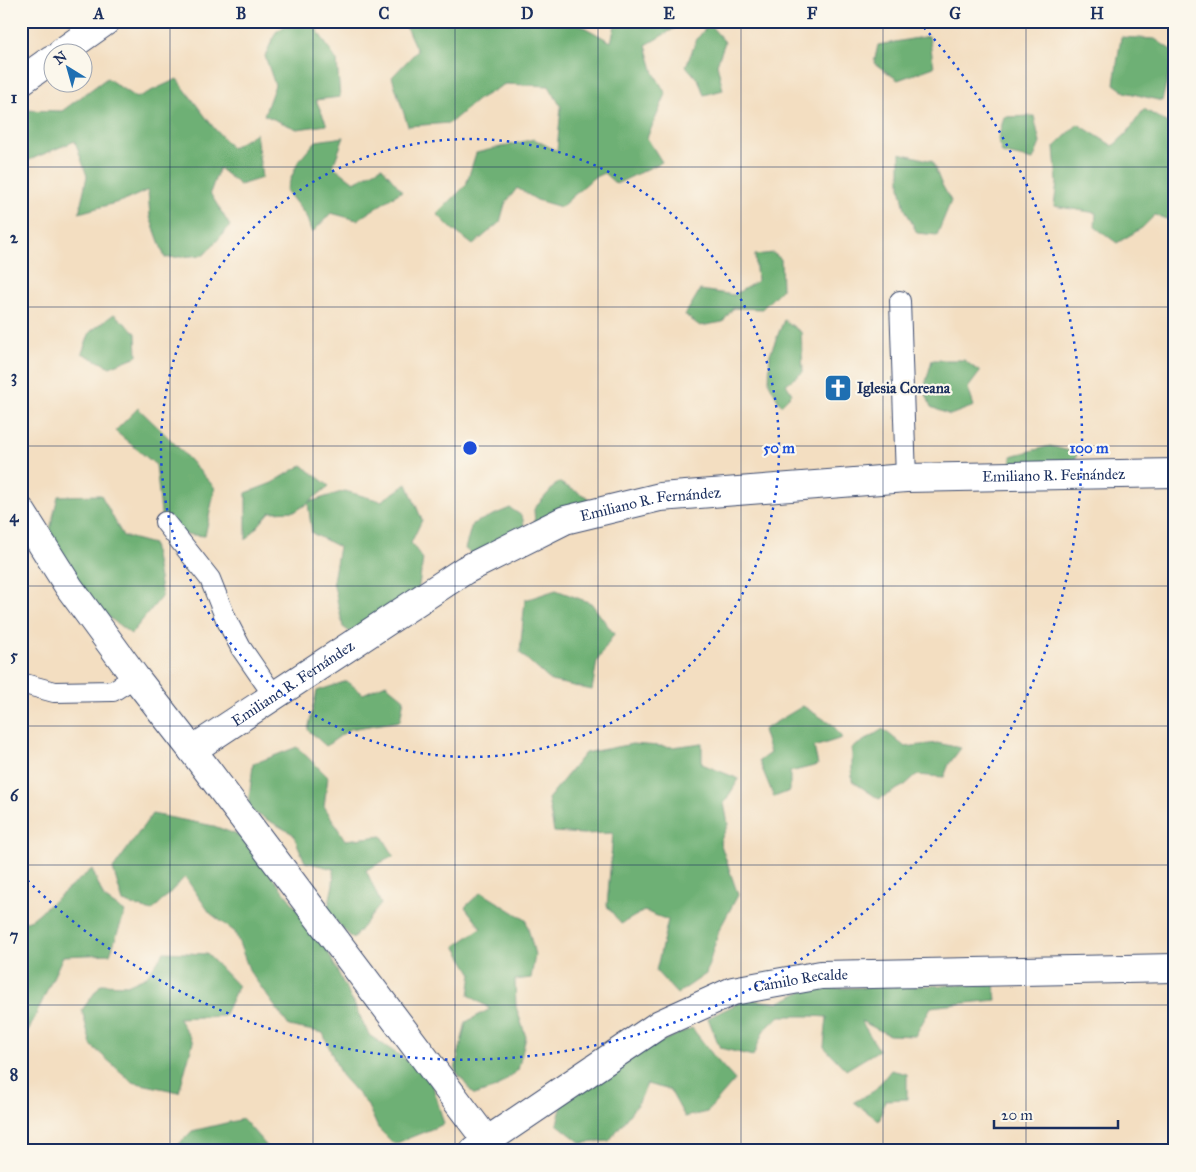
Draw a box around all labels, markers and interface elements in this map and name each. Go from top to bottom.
text: A [93,4,105,23]
text: B [236,4,246,23]
text: C [379,4,390,23]
text: D [521,4,534,23]
text: E [663,4,675,23]
text: F [807,4,818,23]
text: G [949,4,961,23]
text: H [1090,4,1104,23]
north arrow [42,42,92,92]
text: N [51,48,70,68]
text: 1 [11,88,18,107]
text: 2 [10,228,19,247]
text: 3 [11,367,17,387]
church icon: Iglesia Coreana [823,373,853,403]
place label: Iglesia Coreana [857,379,951,398]
centre of rings [461,439,479,457]
text: 50 m [763,439,795,457]
text: 100 m [1069,439,1109,457]
street label: Emiliano R. Fernández [982,465,1125,486]
street label: Emiliano R. Fernández [578,483,722,525]
text: 4 [10,507,20,527]
street label: Emiliano R. Fernández [228,637,358,730]
text: 5 [10,646,18,665]
text: 6 [10,786,19,805]
text: 7 [10,926,19,945]
street label: Camilo Recalde [752,965,848,996]
text: 8 [10,1065,18,1084]
scale bar [994,1097,1117,1129]
text: 20 m [1001,1106,1033,1124]

